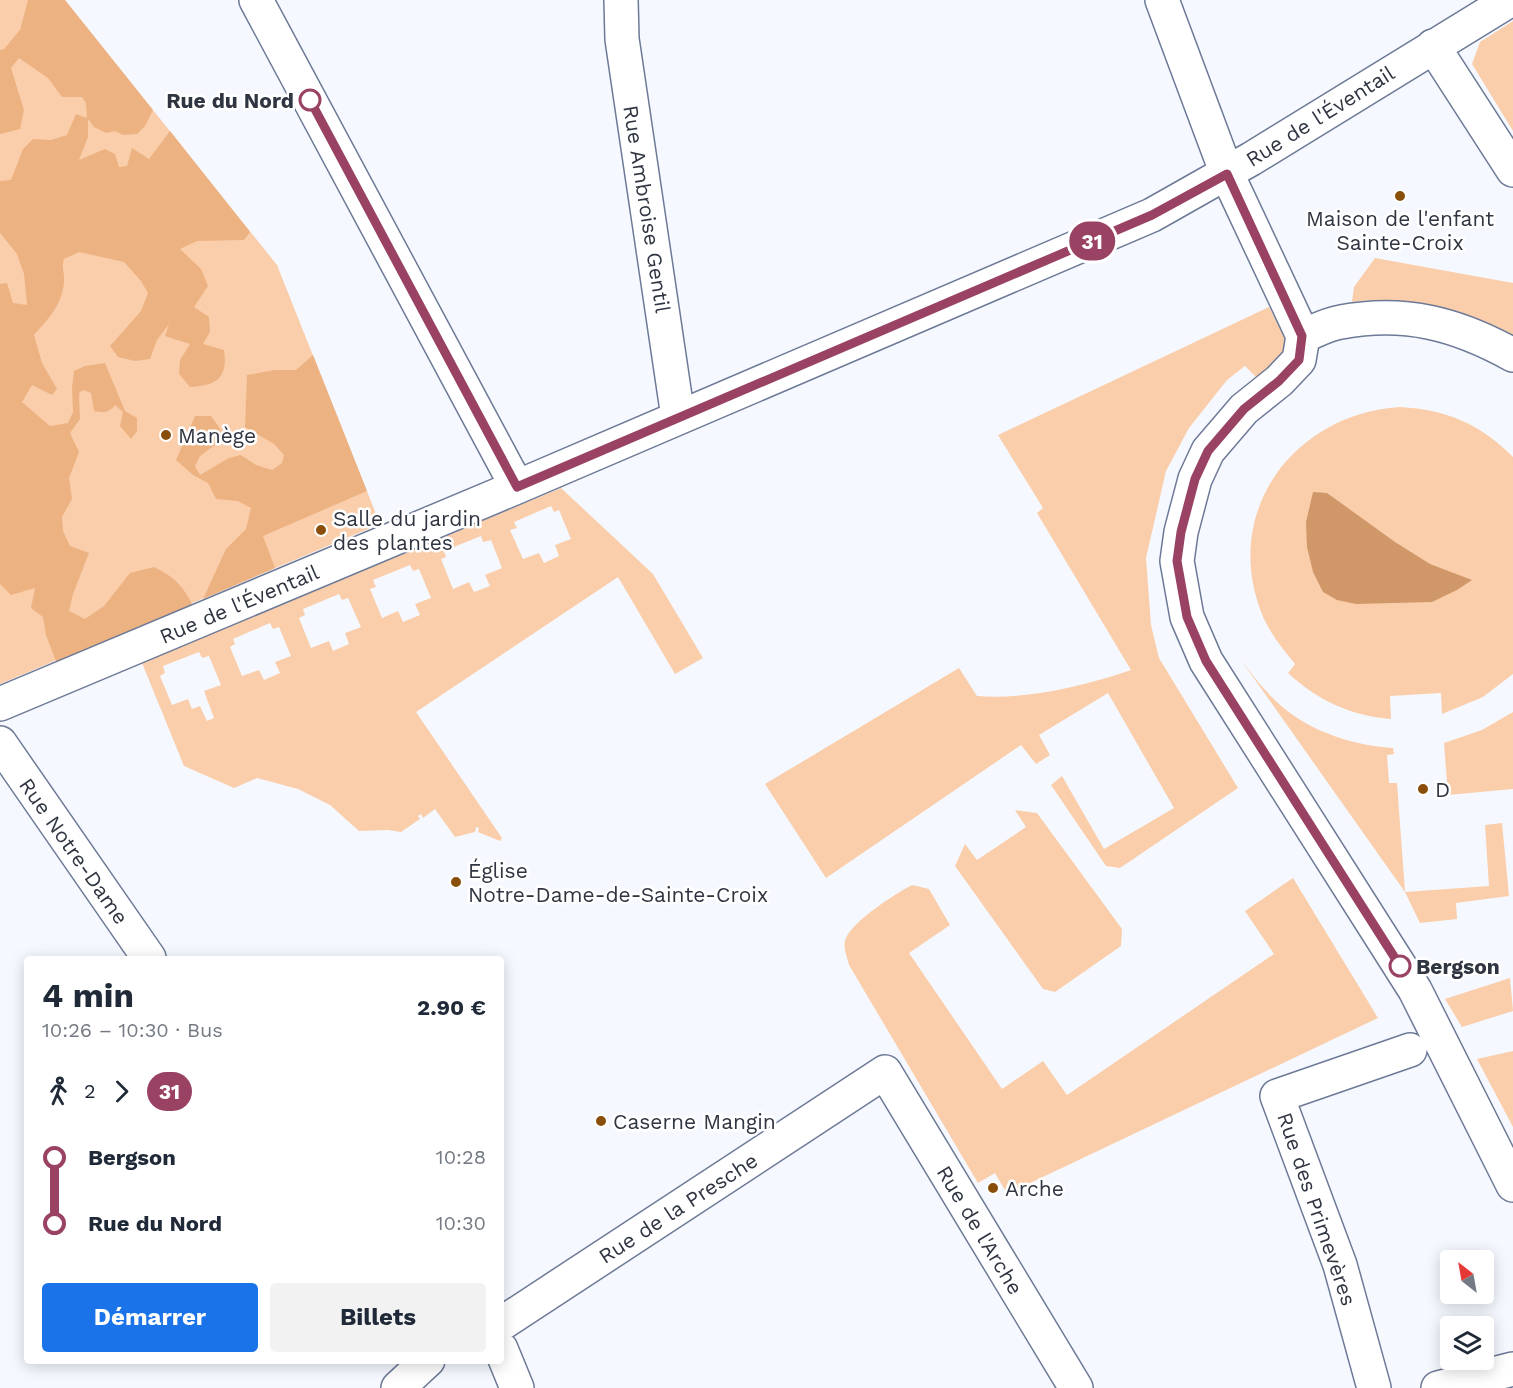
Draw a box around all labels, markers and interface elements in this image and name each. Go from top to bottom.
street label: Rue de l'Éventail [1241,60,1399,172]
place label: Rue du Nord [166,88,294,113]
marker: Rue du Nord [299,89,321,111]
street label: Rue Ambroise Gentil [618,103,676,315]
marker: Maison de l'enfant Sainte-Croix [1393,189,1407,203]
place label: Maison de l'enfant Sainte-Croix [1306,206,1494,255]
line badge: 31 [1065,222,1119,260]
text: 31 [1081,229,1103,254]
place label: Manège [178,423,256,448]
marker: Manège [159,428,173,442]
place label: Salle du jardin des plantes [333,506,481,555]
marker: Salle du jardin des plantes [314,523,328,537]
street label: Rue de l'Éventail [156,559,323,649]
street label: Rue Notre-Dame [14,773,134,929]
place label: D [1435,777,1450,802]
marker: D [1416,782,1430,796]
place label: Église Notre-Dame-de-Sainte-Croix [468,858,768,907]
marker: Église Notre-Dame-de-Sainte-Croix [449,875,463,889]
place label: Bergson [1416,954,1500,979]
marker: Bergson [1389,955,1411,977]
text: 4 min [42,976,134,1015]
text: 2.90 € [417,995,486,1020]
text: 10:26 – 10:30 · Bus [42,1018,223,1042]
icon: walk [42,1075,75,1108]
icon: forward [105,1075,138,1108]
text: 2 [84,1079,96,1103]
text: 31 [159,1079,180,1104]
place label: Caserne Mangin [613,1109,776,1134]
street label: Rue des Primevères [1272,1109,1362,1309]
marker: Caserne Mangin [594,1114,608,1128]
text: Bergson [88,1145,176,1170]
text: 10:28 [436,1145,486,1169]
street label: Rue de la Presche [594,1147,762,1269]
street label: Rue de l'Arche [932,1161,1028,1299]
place label: Arche [1005,1176,1064,1201]
marker: Arche [986,1181,1000,1195]
text: Rue du Nord [88,1211,222,1236]
text: 10:30 [436,1211,486,1235]
north arrow [1440,1250,1494,1304]
map controls [1440,1250,1494,1370]
button: Démarrer [42,1283,258,1352]
button: Billets [270,1283,486,1352]
button: layers [1440,1316,1494,1370]

